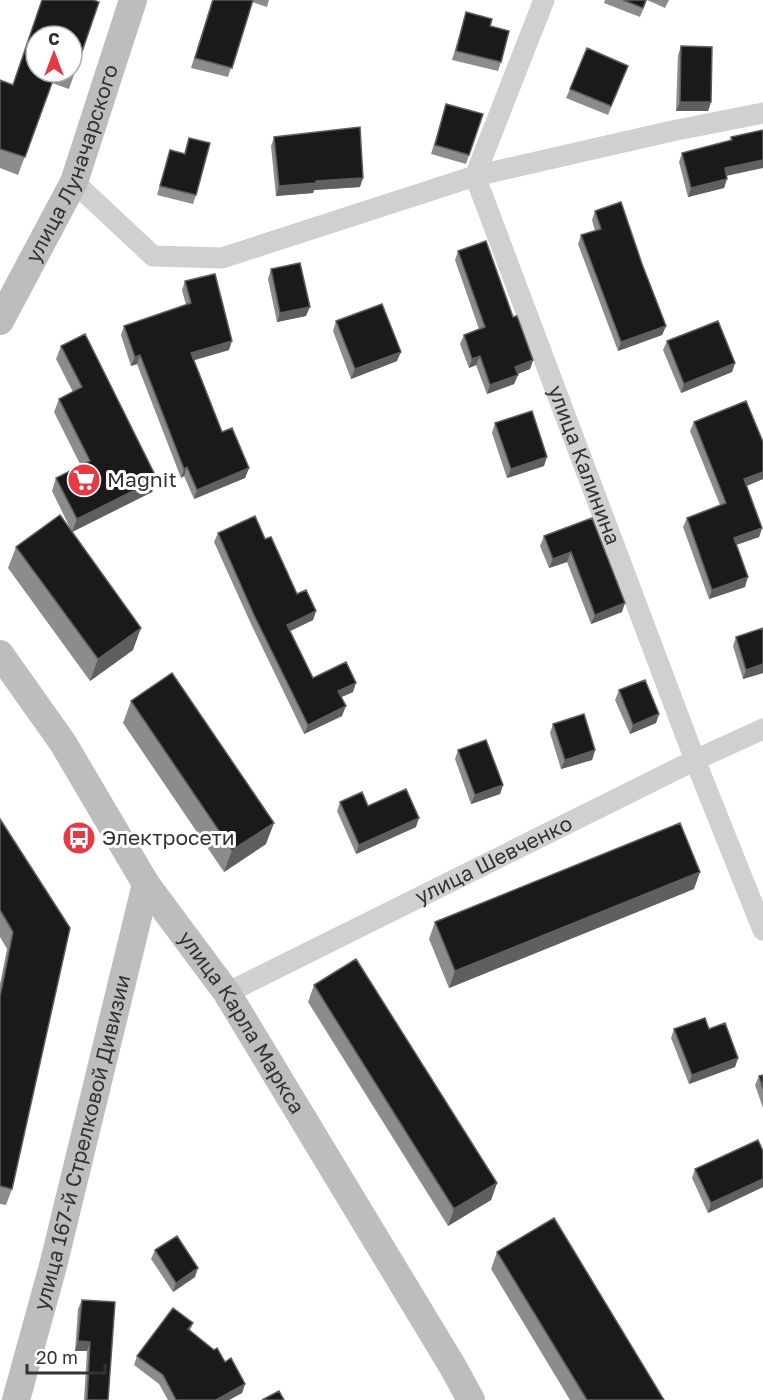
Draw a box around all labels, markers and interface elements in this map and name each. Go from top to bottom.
north arrow [24,24,84,84]
text: С [48,29,60,49]
street label: улица Луначарского [19,61,123,267]
street label: улица Калинина [543,381,627,548]
supermarket icon: Magnit [66,462,102,498]
place label: Magnit [107,466,177,492]
street label: улица Шевченко [410,809,576,909]
bus stop icon: Электросети [61,820,97,856]
place label: Электросети [102,824,235,850]
street label: улица Карла Маркса [173,925,311,1118]
street label: улица 167-й Стрелковой Дивизии [27,972,136,1313]
scale bar [27,1337,105,1375]
text: 20 m [36,1346,78,1368]

